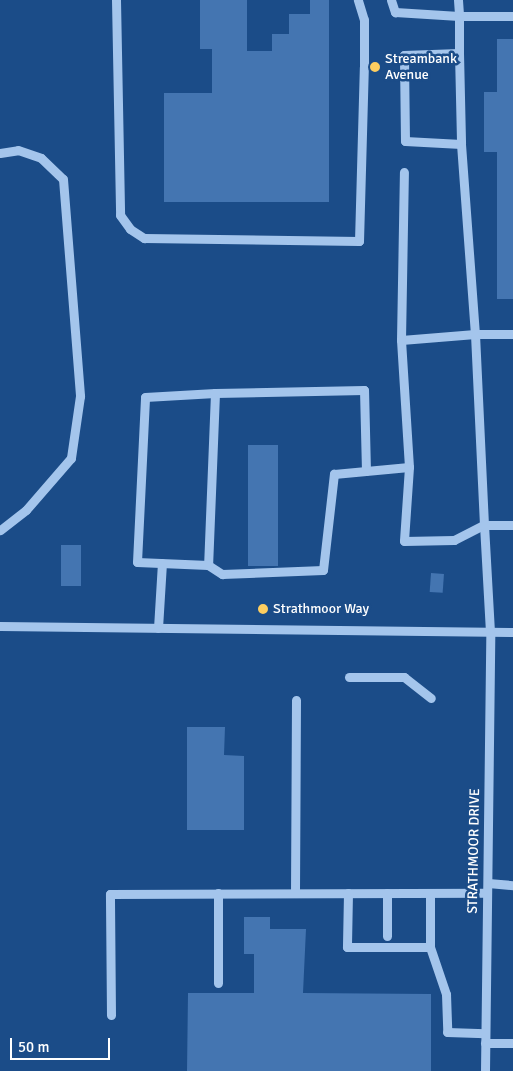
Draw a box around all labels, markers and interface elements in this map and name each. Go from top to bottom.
place label: Streambank Avenue [385,51,457,84]
marker: Streambank Avenue [369,61,381,73]
place label: Strathmoor Way [273,601,369,617]
marker: Strathmoor Way [257,603,269,615]
street label: STRATHMOOR DRIVE [465,788,483,914]
scale bar [12,1028,112,1060]
text: 50 m [18,1038,49,1056]

